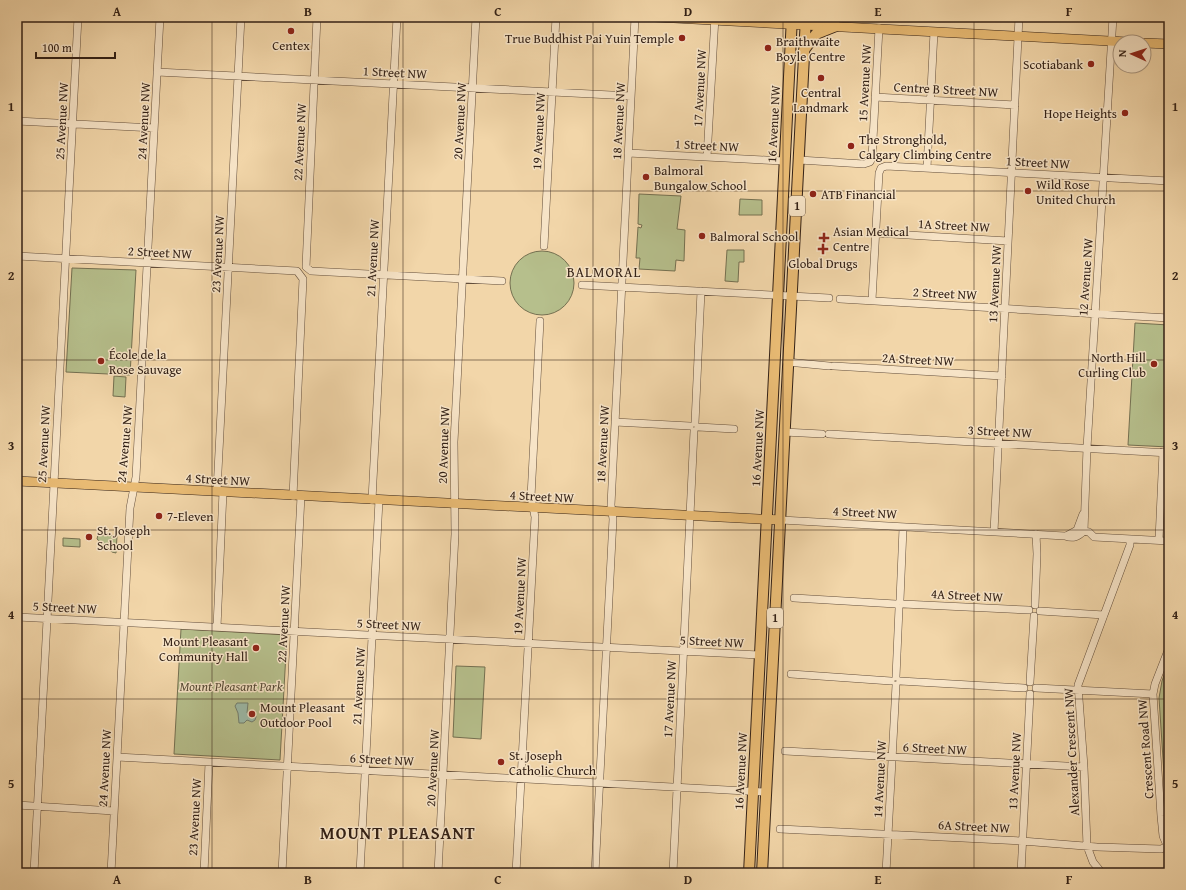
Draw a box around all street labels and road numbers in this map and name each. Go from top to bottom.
street label: 15 Avenue NW [853,44,876,122]
street label: 17 Avenue NW [688,49,711,127]
street label: 1 Street NW [362,61,428,84]
street label: Centre B Street NW [893,77,999,102]
street label: 25 Avenue NW [50,82,73,160]
street label: 24 Avenue NW [132,82,155,160]
street label: 20 Avenue NW [448,82,471,160]
street label: 18 Avenue NW [607,82,630,160]
street label: 16 Avenue NW [762,85,785,163]
street label: 19 Avenue NW [527,92,550,170]
street label: 22 Avenue NW [288,103,311,181]
street label: 1 Street NW [674,134,740,157]
street label: 1 Street NW [1005,151,1071,174]
road number: 1 [789,196,805,216]
street label: 1A Street NW [917,214,991,237]
street label: 23 Avenue NW [206,215,229,293]
street label: 21 Avenue NW [361,219,384,297]
street label: 12 Avenue NW [1073,238,1098,316]
street label: 2 Street NW [127,241,193,264]
street label: 13 Avenue NW [983,245,1006,323]
street label: 2 Street NW [912,282,978,305]
street label: 2A Street NW [881,348,955,371]
street label: 24 Avenue NW [112,404,137,484]
street label: 25 Avenue NW [32,405,55,483]
street label: 18 Avenue NW [591,405,614,483]
street label: 20 Avenue NW [433,406,454,484]
street label: 16 Avenue NW [746,409,769,487]
street label: 3 Street NW [967,420,1033,443]
street label: 4 Street NW [185,468,251,491]
street label: 4 Street NW [509,485,575,508]
street label: 4 Street NW [832,501,898,524]
street label: 19 Avenue NW [508,557,531,635]
street label: 4A Street NW [930,584,1004,607]
street label: 22 Avenue NW [272,585,295,663]
street label: 5 Street NW [32,596,98,619]
road number: 1 [767,608,783,628]
street label: 5 Street NW [356,613,422,636]
street label: 5 Street NW [679,630,745,653]
street label: 21 Avenue NW [347,647,370,725]
street label: 17 Avenue NW [658,660,681,738]
street label: Alexander Crescent NW [1059,687,1084,817]
street label: Crescent Road NW [1133,699,1158,799]
street label: 24 Avenue NW [93,729,116,807]
street label: 20 Avenue NW [421,729,444,807]
street label: 16 Avenue NW [729,732,752,810]
street label: 13 Avenue NW [1003,732,1026,810]
street label: 6 Street NW [902,737,968,760]
street label: 14 Avenue NW [868,740,891,818]
street label: 6 Street NW [349,748,415,771]
street label: 23 Avenue NW [183,778,206,856]
street label: 6A Street NW [937,815,1011,838]

